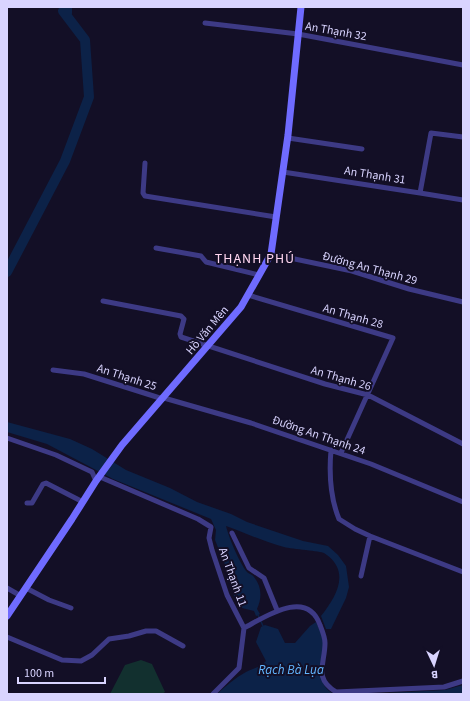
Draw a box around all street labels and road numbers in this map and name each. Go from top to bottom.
street label: An Thạnh 32 [304,18,368,45]
street label: An Thạnh 31 [343,162,407,189]
street label: Đường An Thạnh 29 [321,248,419,289]
street label: An Thạnh 28 [321,300,385,333]
street label: Hồ Văn Mên [182,302,233,358]
street label: An Thạnh 25 [95,360,159,395]
street label: An Thạnh 26 [309,362,373,395]
street label: Đường An Thạnh 24 [270,412,368,459]
street label: An Thạnh 11 [214,545,251,609]

